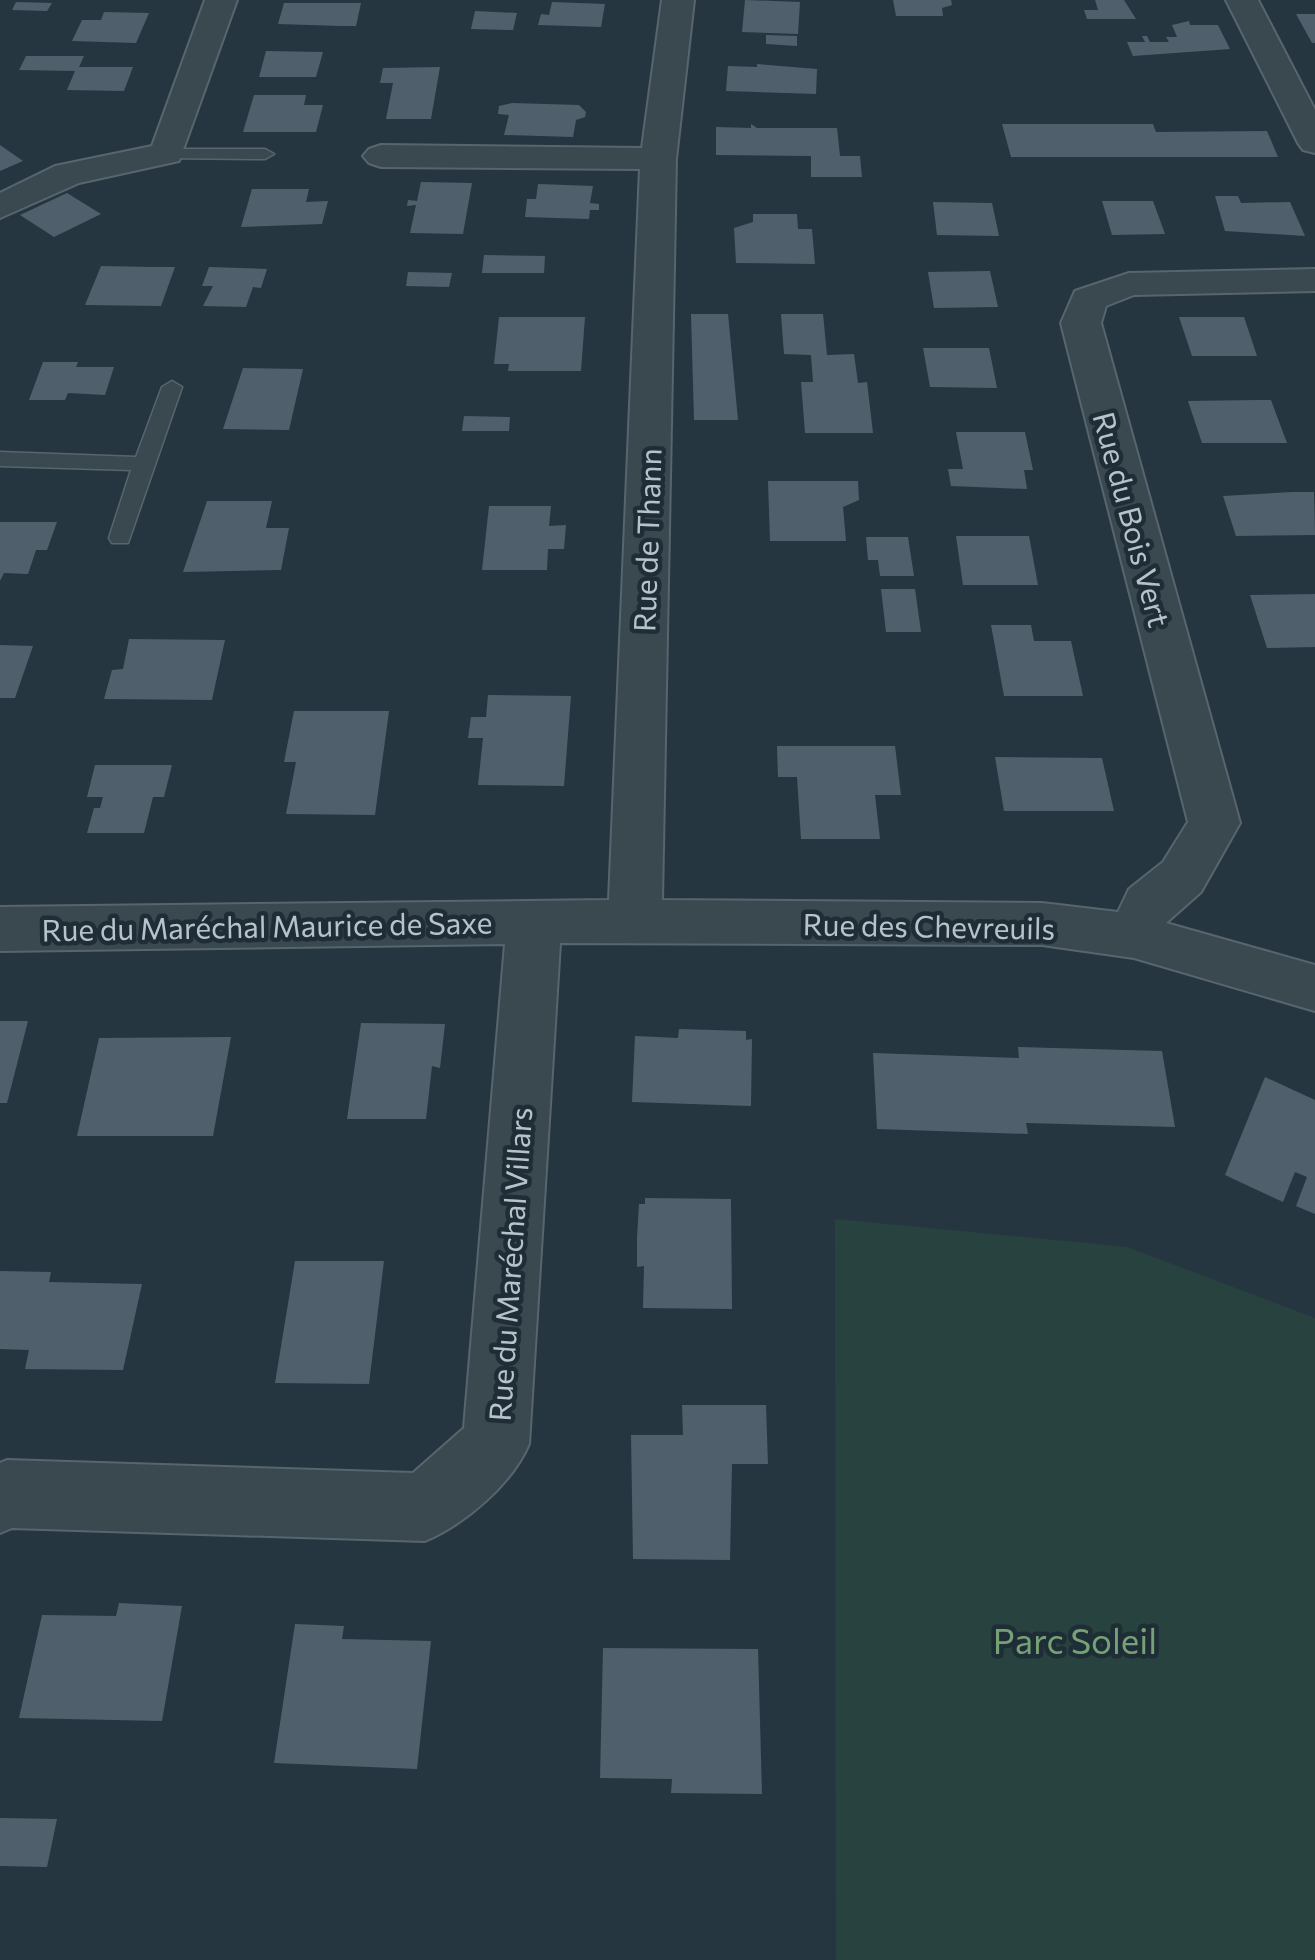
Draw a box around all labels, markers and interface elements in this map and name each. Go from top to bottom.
street label: Rue du Bois Vert [1087,407,1179,631]
street label: Rue de Thann [624,448,668,632]
street label: Rue du Maréchal Maurice de Saxe [41,903,493,947]
street label: Rue des Chevreuils [802,904,1056,946]
street label: Rue du Maréchal Villars [480,1106,538,1422]
park label: Parc Soleil [993,1618,1157,1661]

